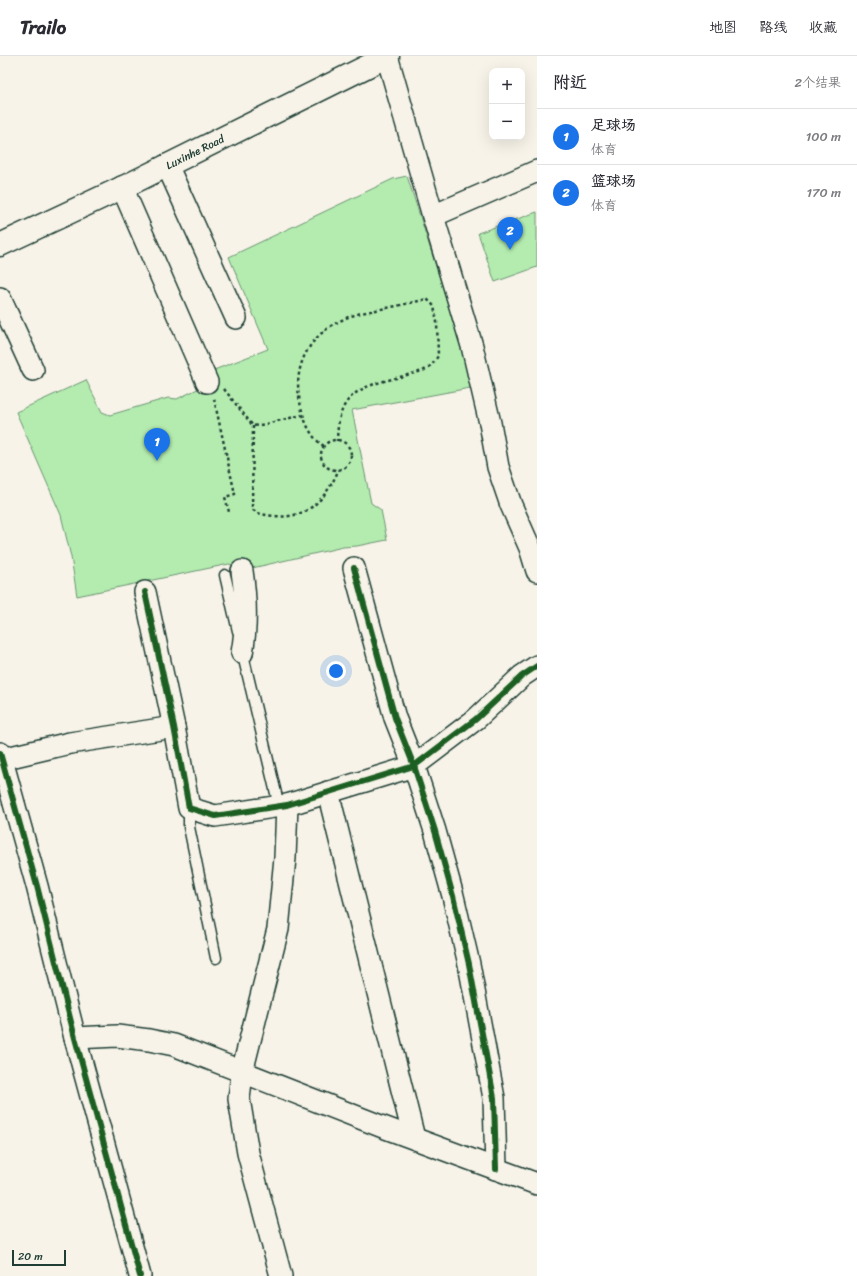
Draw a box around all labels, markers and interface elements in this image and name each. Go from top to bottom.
text: Trailo [20,11,66,44]
text: 地图 [709,15,737,40]
text: 路线 [759,15,787,40]
text: 收藏 [809,15,837,40]
text: 附近 [553,67,587,97]
map controls [489,68,525,140]
button: + [489,68,525,104]
text: 2个结果 [794,71,841,94]
button: − [489,104,525,140]
text: 足球场 [591,112,636,138]
text: 1 [563,125,569,148]
text: 100 m [806,125,841,148]
street label: Luxinhe Road [162,129,228,174]
text: 体育 [591,138,617,161]
text: 篮球场 [591,168,636,194]
text: 2 [562,181,570,204]
text: 170 m [806,181,841,204]
text: 体育 [591,194,617,217]
pin: 2 [497,217,523,250]
pin: 1 [144,428,170,461]
your location [326,661,346,681]
text: 20 m [18,1247,43,1266]
scale bar [12,1248,66,1267]

